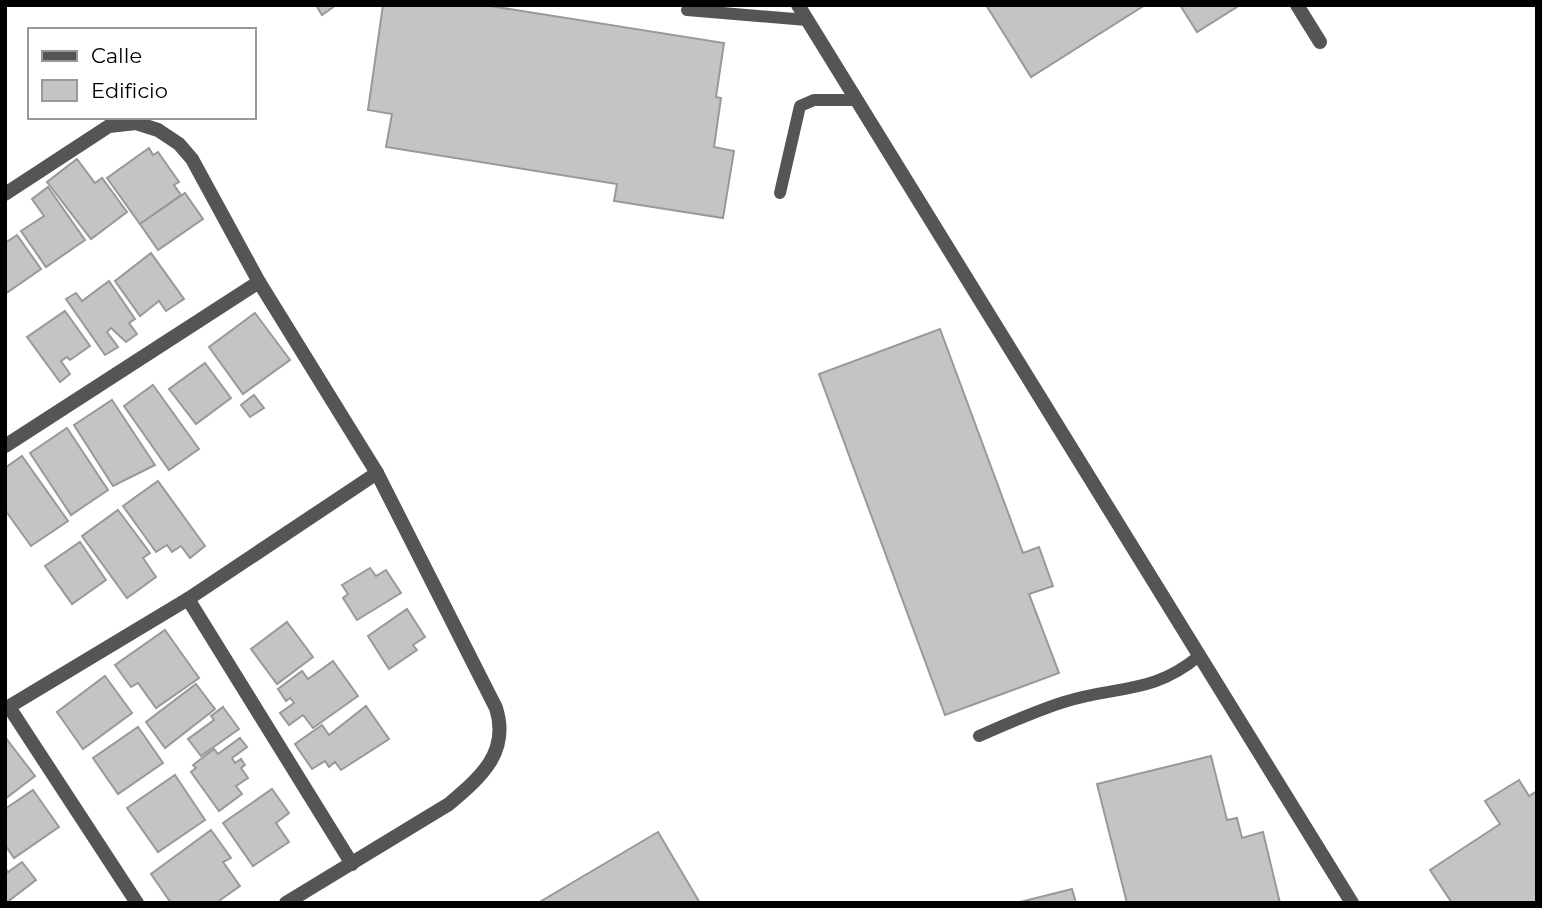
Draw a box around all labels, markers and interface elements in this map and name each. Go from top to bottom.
legend [28,28,256,119]
text: Calle [91,43,142,68]
text: Edificio [91,78,168,103]

